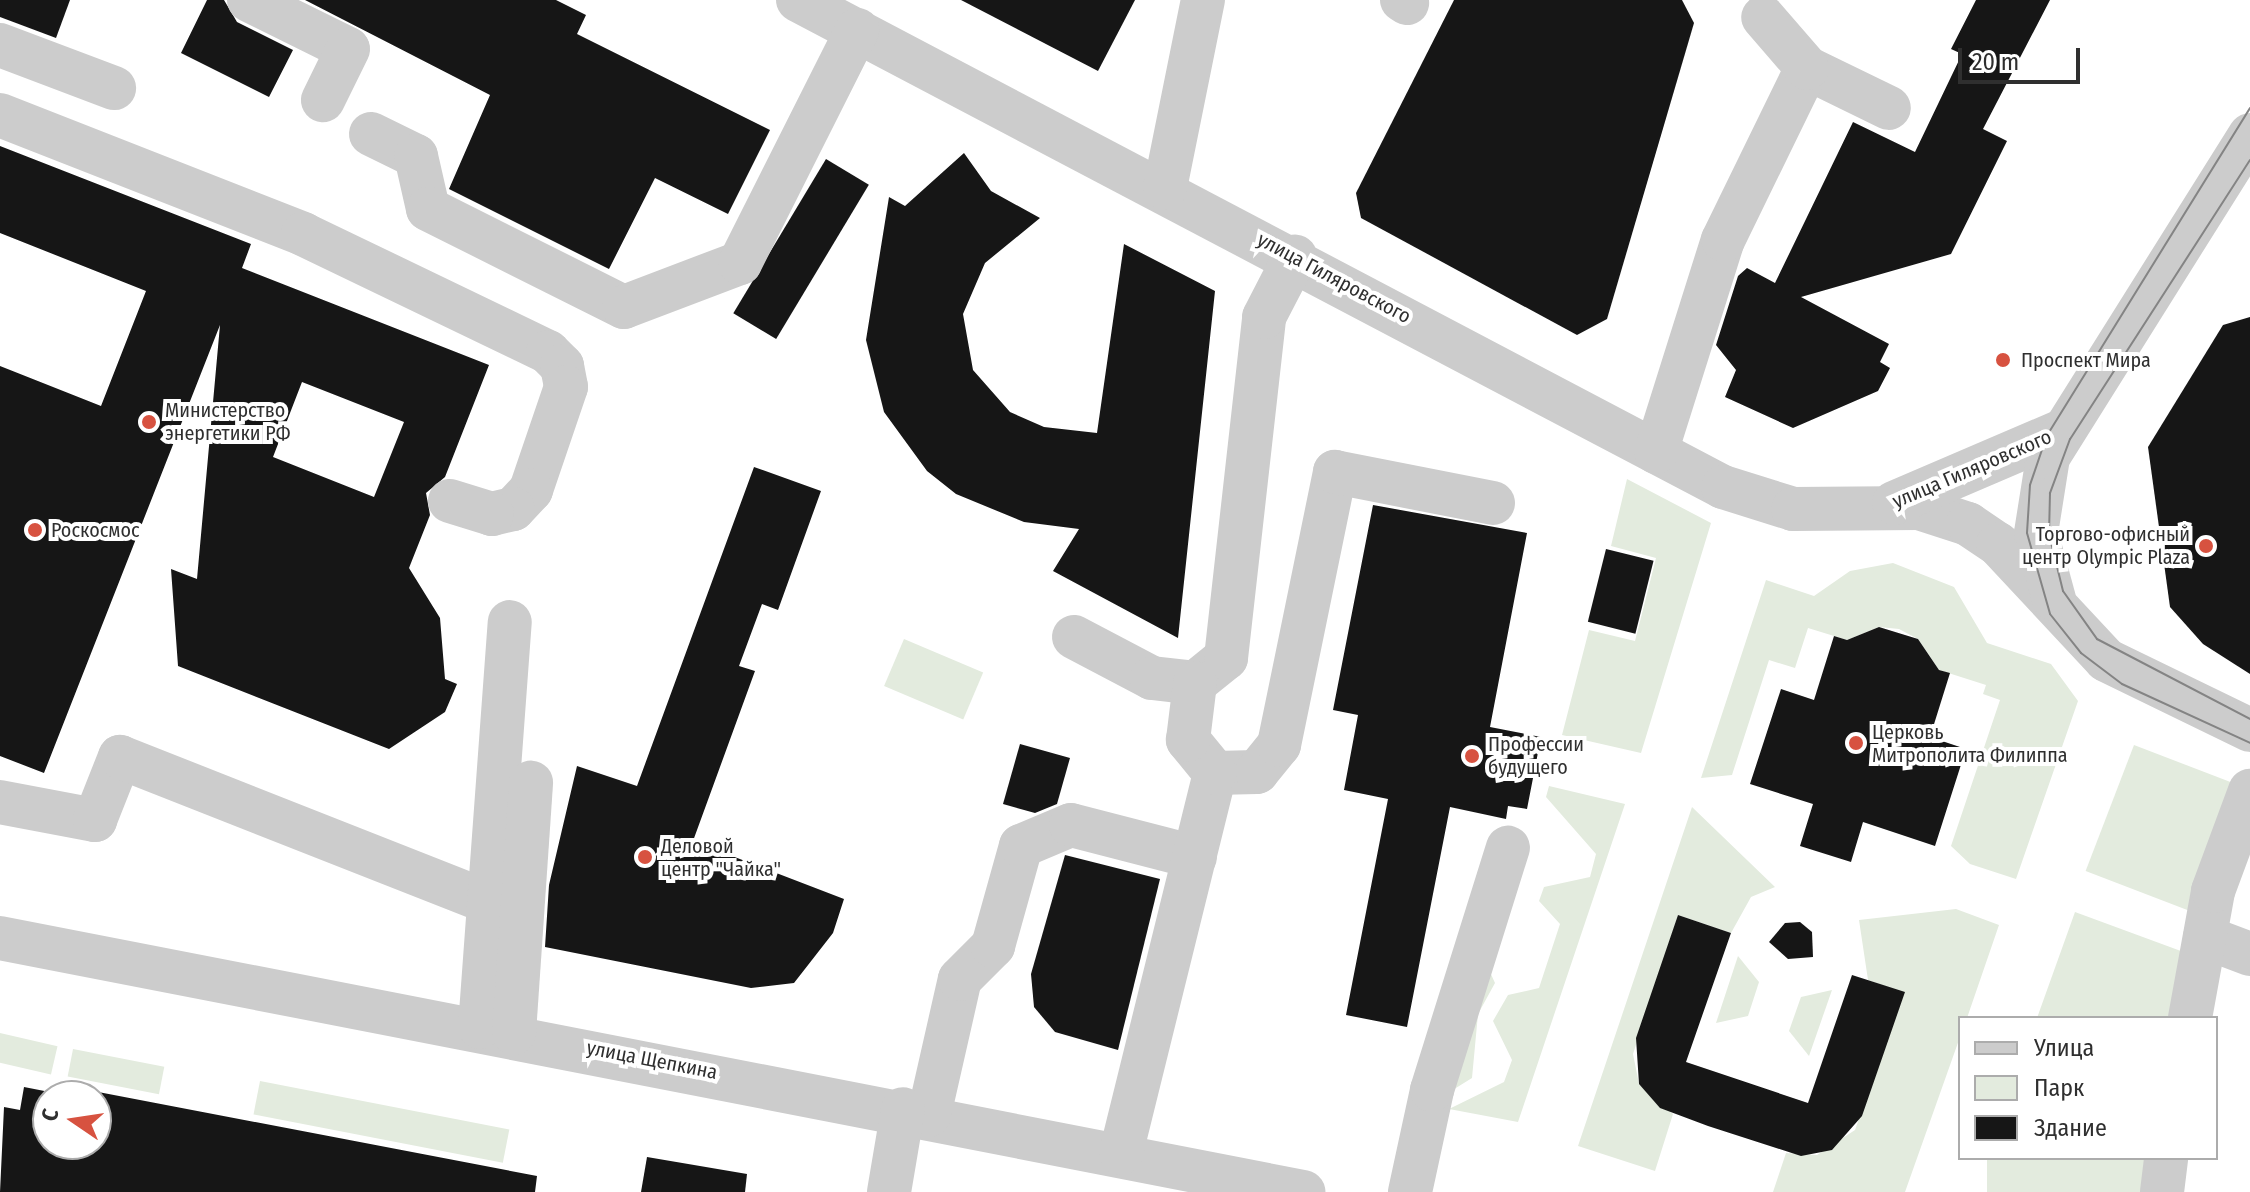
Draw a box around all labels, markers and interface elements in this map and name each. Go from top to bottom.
scale bar [1962,32,2084,82]
text: 20 m [1972,48,2019,76]
street label: улица Гиляровского [1253,227,1415,329]
place label: Проспект Мира [2021,348,2151,372]
marker: Проспект Мира [1992,349,2014,371]
place label: Министерство энергетики РФ [165,398,290,445]
marker: Министерство энергетики РФ [140,413,158,431]
street label: улица Гиляровского [1889,425,2055,513]
place label: Роскосмос [51,518,139,542]
marker: Роскосмос [26,521,44,539]
place label: Торгово-офисный центр Olympic Plaza [2022,522,2190,569]
marker: Торгово-офисный центр Olympic Plaza [2197,537,2215,555]
place label: Церковь Митрополита Филиппа [1872,720,2068,767]
place label: Профессии будущего [1488,732,1584,779]
marker: Церковь Митрополита Филиппа [1847,734,1865,752]
marker: Профессии будущего [1463,747,1481,765]
place label: Деловой центр "Чайка" [661,834,781,881]
marker: Деловой центр "Чайка" [636,848,654,866]
legend [1958,1016,2218,1160]
text: Улица [2034,1034,2094,1062]
street label: улица Щепкина [585,1036,719,1084]
text: Парк [2034,1074,2084,1102]
north arrow [32,1080,112,1160]
text: С [36,1106,65,1124]
text: Здание [2034,1114,2107,1142]

